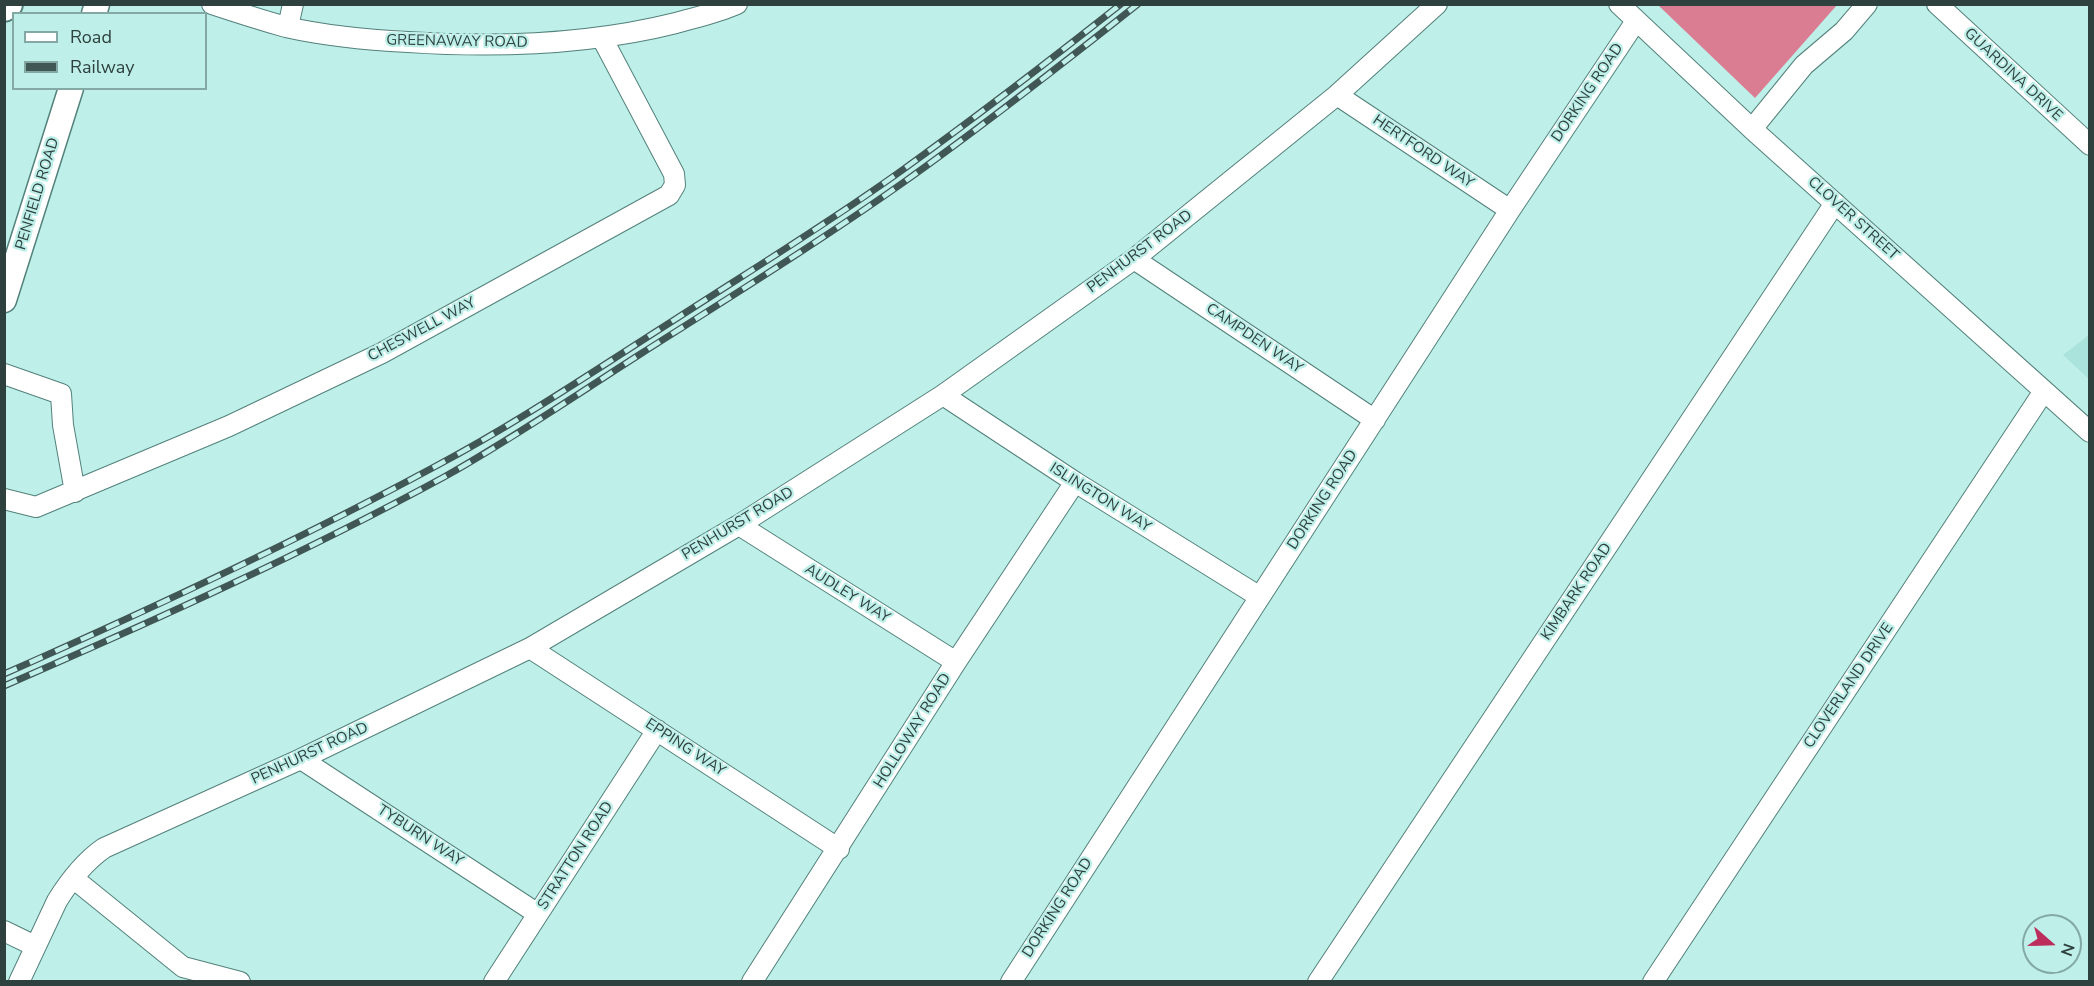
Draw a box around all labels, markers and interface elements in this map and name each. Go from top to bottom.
legend [12,12,207,90]
text: Road [70,25,112,49]
street label: GUARDINA DRIVE [1960,25,2066,125]
street label: GREENAWAY ROAD [386,32,528,52]
street label: DORKING ROAD [1548,40,1628,146]
text: Railway [70,55,135,79]
street label: HERTFORD WAY [1369,112,1477,192]
street label: PENFIELD ROAD [12,136,64,252]
street label: CLOVER STREET [1804,173,1902,265]
street label: PENHURST ROAD [1084,207,1196,297]
street label: CHESWELL WAY [365,294,479,366]
street label: CAMPDEN WAY [1202,300,1306,378]
street label: DORKING ROAD [1284,447,1362,553]
street label: ISLINGTON WAY [1046,460,1154,536]
street label: PENHURST ROAD [679,484,797,564]
street label: KIMBARK ROAD [1538,540,1616,644]
street label: AUDLEY WAY [801,561,893,627]
street label: CLOVERLAND DRIVE [1800,620,1898,752]
street label: HOLLOWAY ROAD [870,670,956,792]
street label: EPPING WAY [642,715,728,781]
street label: PENHURST ROAD [249,719,371,789]
street label: STRATTON ROAD [534,799,618,913]
street label: TYBURN WAY [374,801,466,871]
street label: DORKING ROAD [1019,855,1097,961]
north arrow [2022,914,2082,974]
text: N [2055,940,2079,959]

